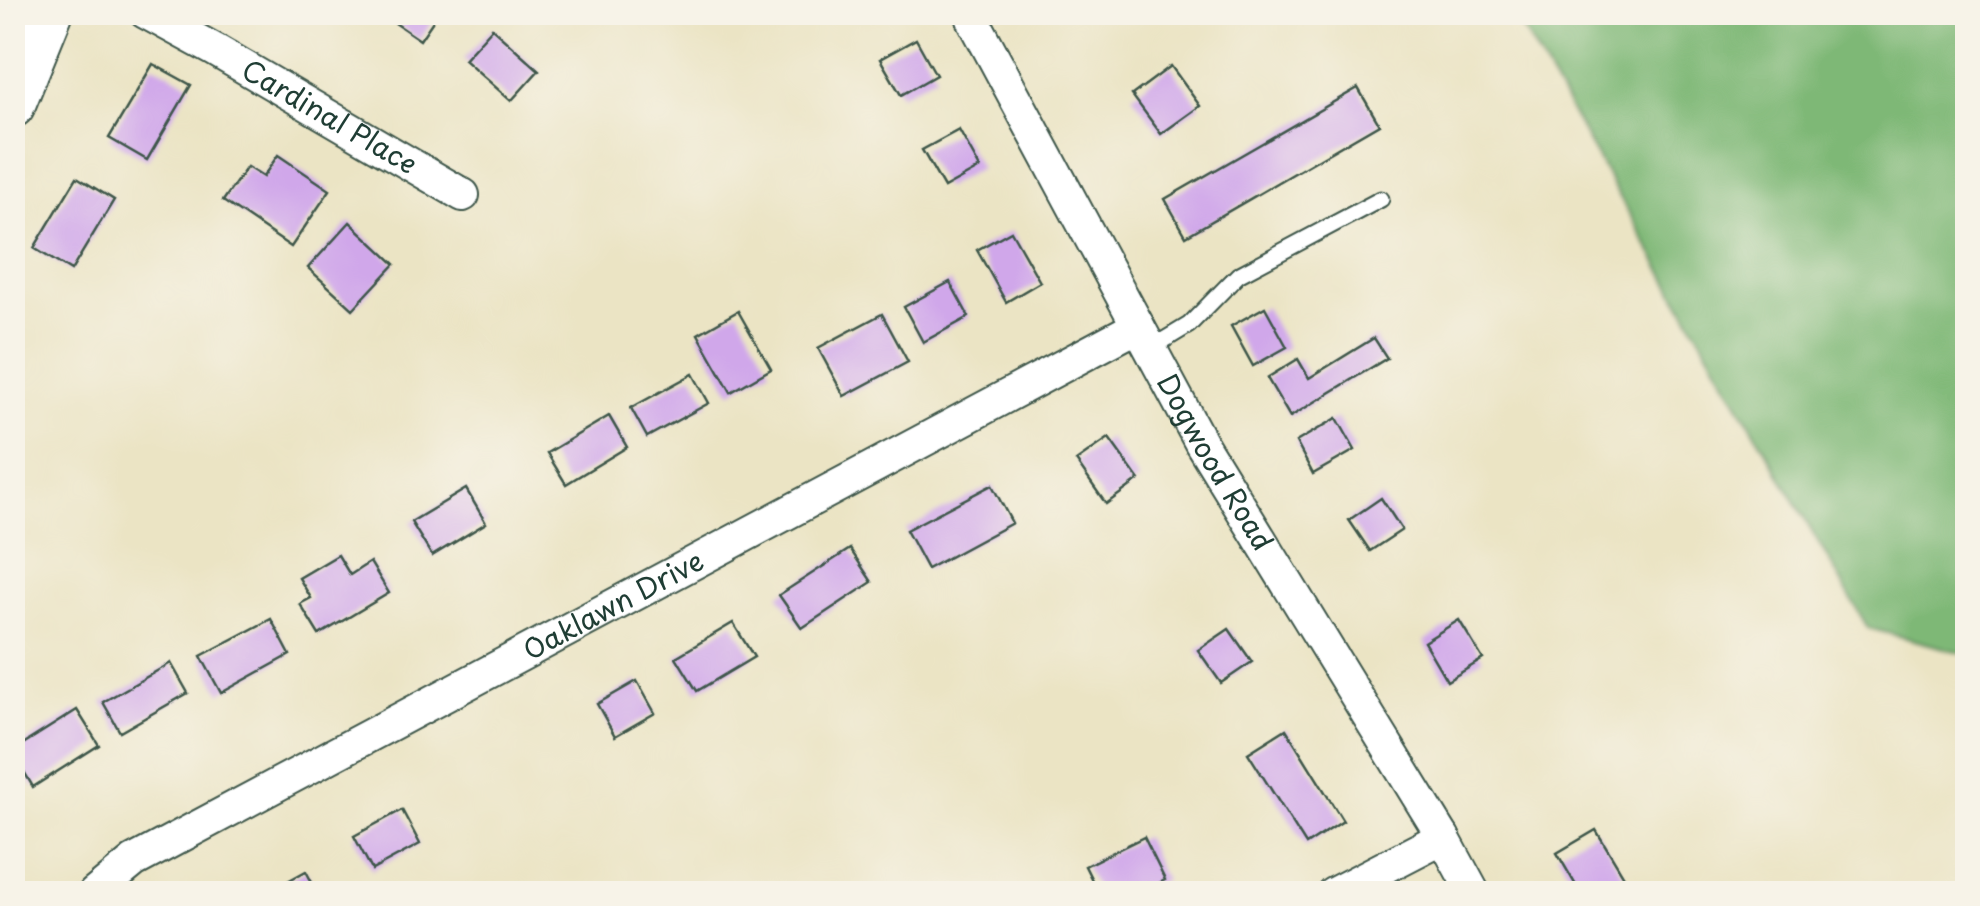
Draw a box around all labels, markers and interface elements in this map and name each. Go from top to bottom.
street label: Cardinal Place [234,47,426,184]
street label: Dogwood Road [1147,365,1285,558]
street label: Oaklawn Drive [515,538,711,670]

